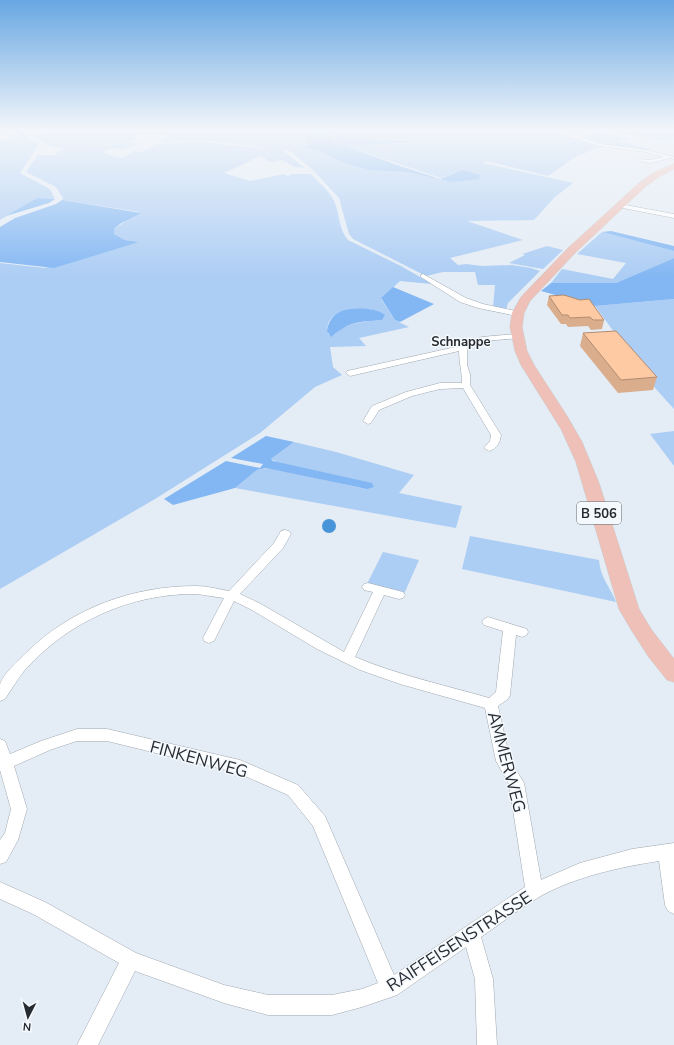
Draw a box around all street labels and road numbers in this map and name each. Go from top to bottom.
road number: B 506 [577,502,621,524]
street label: AMMERWEG [482,709,531,815]
street label: FINKENWEG [147,735,250,784]
street label: RAIFFEISENSTRASSE [382,886,536,997]

